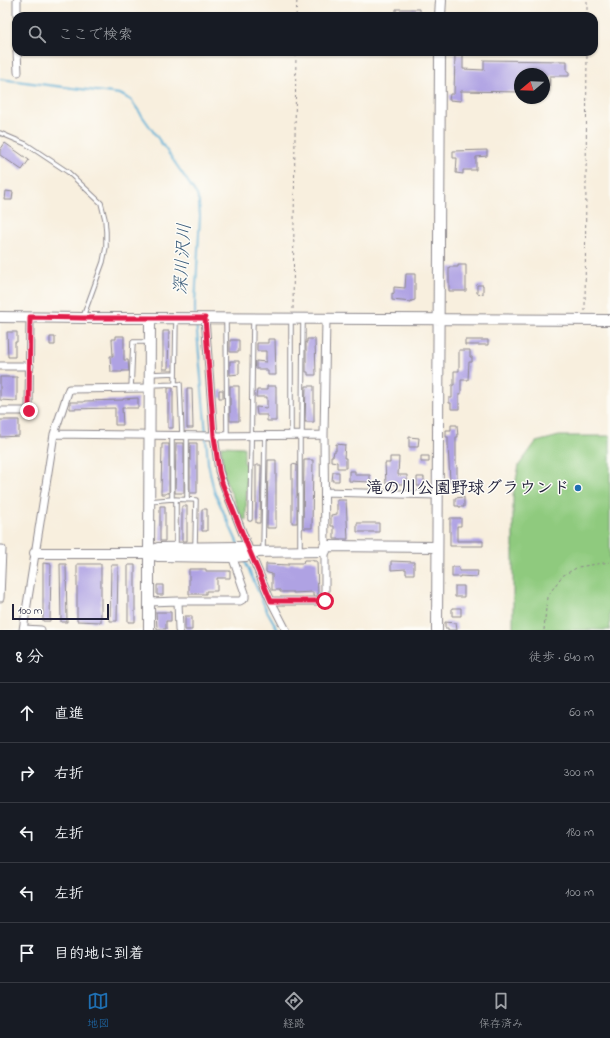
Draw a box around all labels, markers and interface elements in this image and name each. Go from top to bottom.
search box [12,12,598,56]
icon: search [26,23,48,45]
text: ここで検索 [58,24,133,46]
north arrow [514,68,550,104]
water label: 深川沢川 [169,222,199,296]
route end [20,402,38,420]
place label: 滝の川公園野球グラウンド [366,476,570,501]
marker: 滝の川公園野球グラウンド [573,483,583,493]
route start [316,592,334,610]
scale bar [12,602,109,621]
text: 100 m [18,603,42,619]
text: 8 分 [16,645,44,670]
text: 徒歩 · 640 m [529,648,594,667]
icon: ahead [16,702,38,724]
text: 直進 [54,703,84,725]
text: 60 m [569,703,594,722]
icon: right [16,762,38,784]
text: 右折 [54,763,84,785]
text: 300 m [564,763,594,782]
icon: left [16,822,38,844]
text: 左折 [54,823,84,845]
text: 180 m [566,823,594,842]
icon: left [16,882,38,904]
text: 左折 [54,883,84,905]
text: 100 m [565,883,594,902]
icon: arrive [16,942,38,964]
text: 目的地に到着 [54,943,144,965]
tab: 地図 [87,990,109,1032]
tab: 経路 [283,990,305,1032]
tab: 保存済み [479,990,523,1032]

